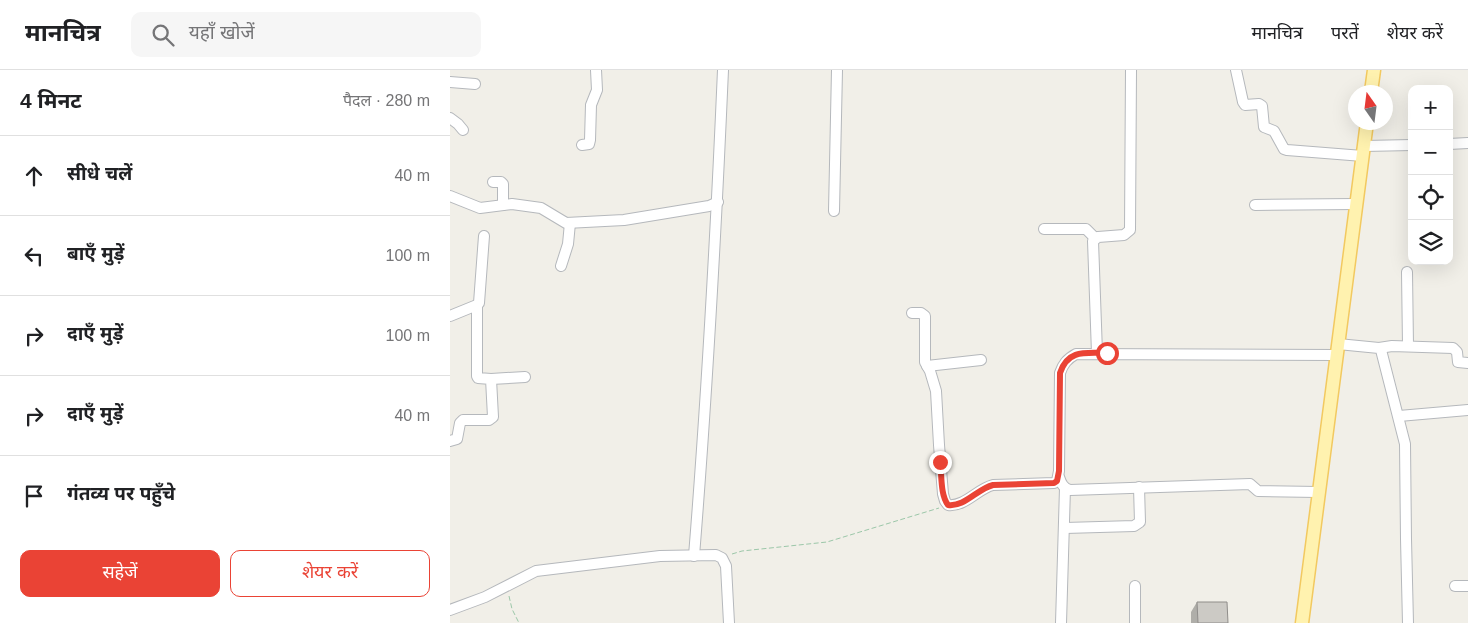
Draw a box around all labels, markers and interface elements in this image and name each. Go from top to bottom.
search box [131,12,481,57]
text: मानचित्र [25,19,101,46]
icon: search [149,21,177,49]
text: यहाँ खोजें [189,22,255,43]
text: मानचित्र [1251,23,1303,43]
text: परतें [1331,23,1359,43]
text: शेयर करें [1387,23,1443,43]
north arrow [1348,85,1393,130]
map controls [1408,85,1453,265]
button: + [1408,85,1453,130]
text: 4 मिनट [20,89,82,112]
text: पैदल · 280 m [343,92,430,109]
button: − [1408,130,1453,175]
icon: ahead [20,162,48,190]
text: सीधे चलें [67,163,132,184]
text: 40 m [394,167,430,184]
button: locate [1408,175,1453,220]
button: layers [1408,220,1453,265]
icon: left [20,242,48,270]
text: बाएँ मुड़ें [67,243,124,264]
text: 100 m [386,247,430,264]
icon: right [20,322,48,350]
text: दाएँ मुड़ें [67,323,123,344]
text: 100 m [386,327,430,344]
route start [1096,342,1119,365]
icon: right [20,402,48,430]
text: दाएँ मुड़ें [67,403,123,424]
text: 40 m [394,407,430,424]
route end [929,451,952,474]
icon: arrive [20,482,48,510]
text: गंतव्य पर पहुँचे [67,483,175,504]
button: सहेजें [20,550,220,597]
button: शेयर करें [230,550,430,597]

